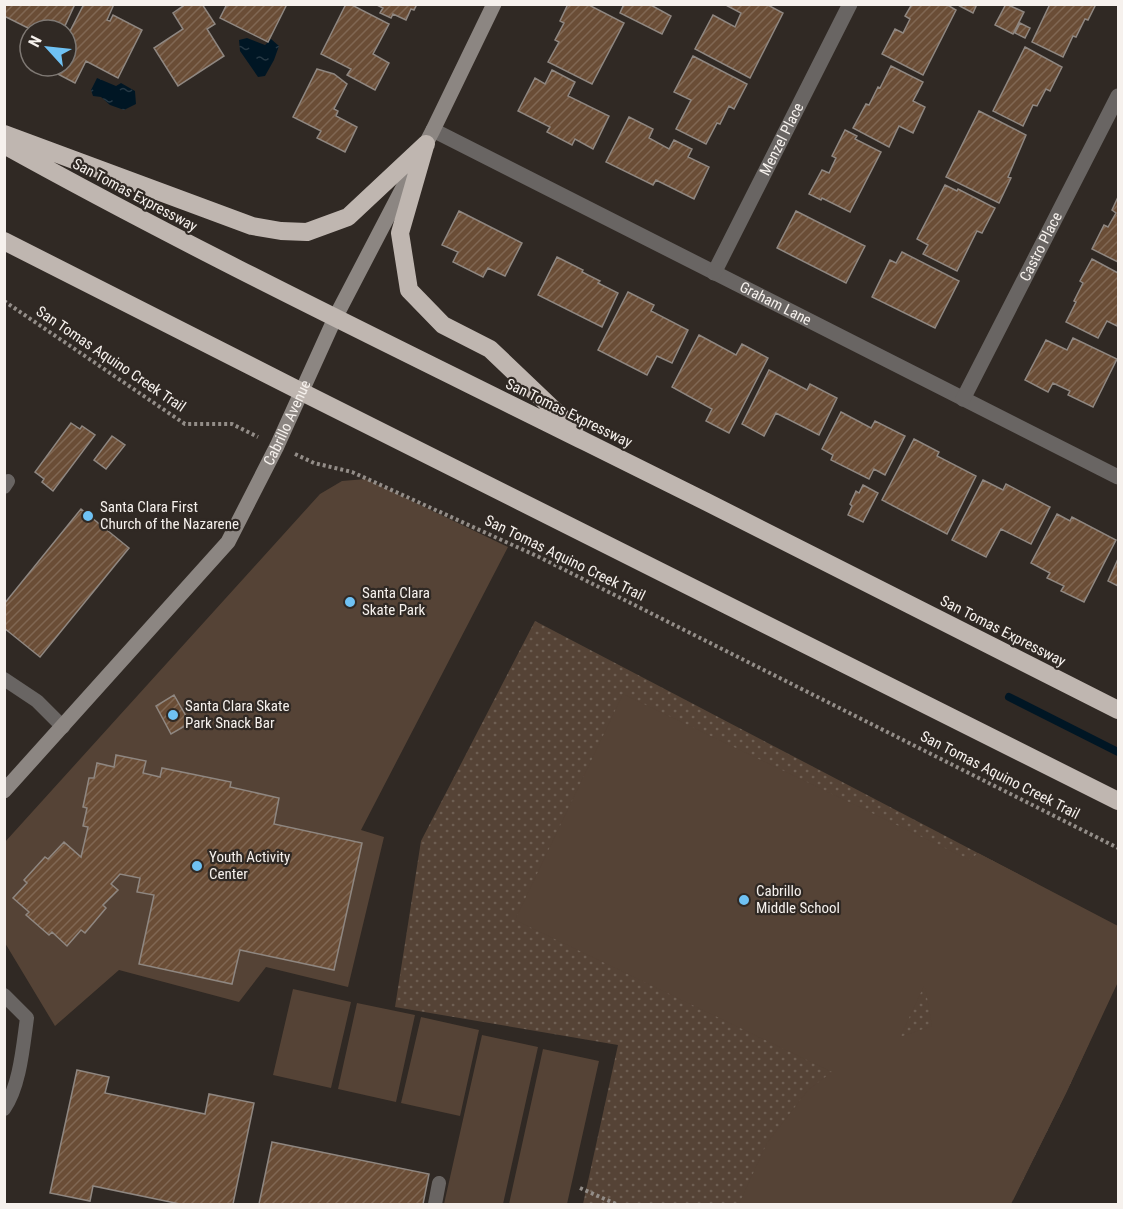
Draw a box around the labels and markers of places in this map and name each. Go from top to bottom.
place label: Santa Clara First Church of the Nazarene [100,498,239,533]
marker: Santa Clara First Church of the Nazarene [81,509,95,523]
place label: Santa Clara Skate Park [362,584,430,619]
marker: Santa Clara Skate Park [343,595,357,609]
place label: Santa Clara Skate Park Snack Bar [185,697,290,732]
marker: Santa Clara Skate Park Snack Bar [166,708,180,722]
place label: Youth Activity Center [209,848,290,883]
marker: Youth Activity Center [190,859,204,873]
place label: Cabrillo Middle School [756,882,840,917]
marker: Cabrillo Middle School [737,893,751,907]

